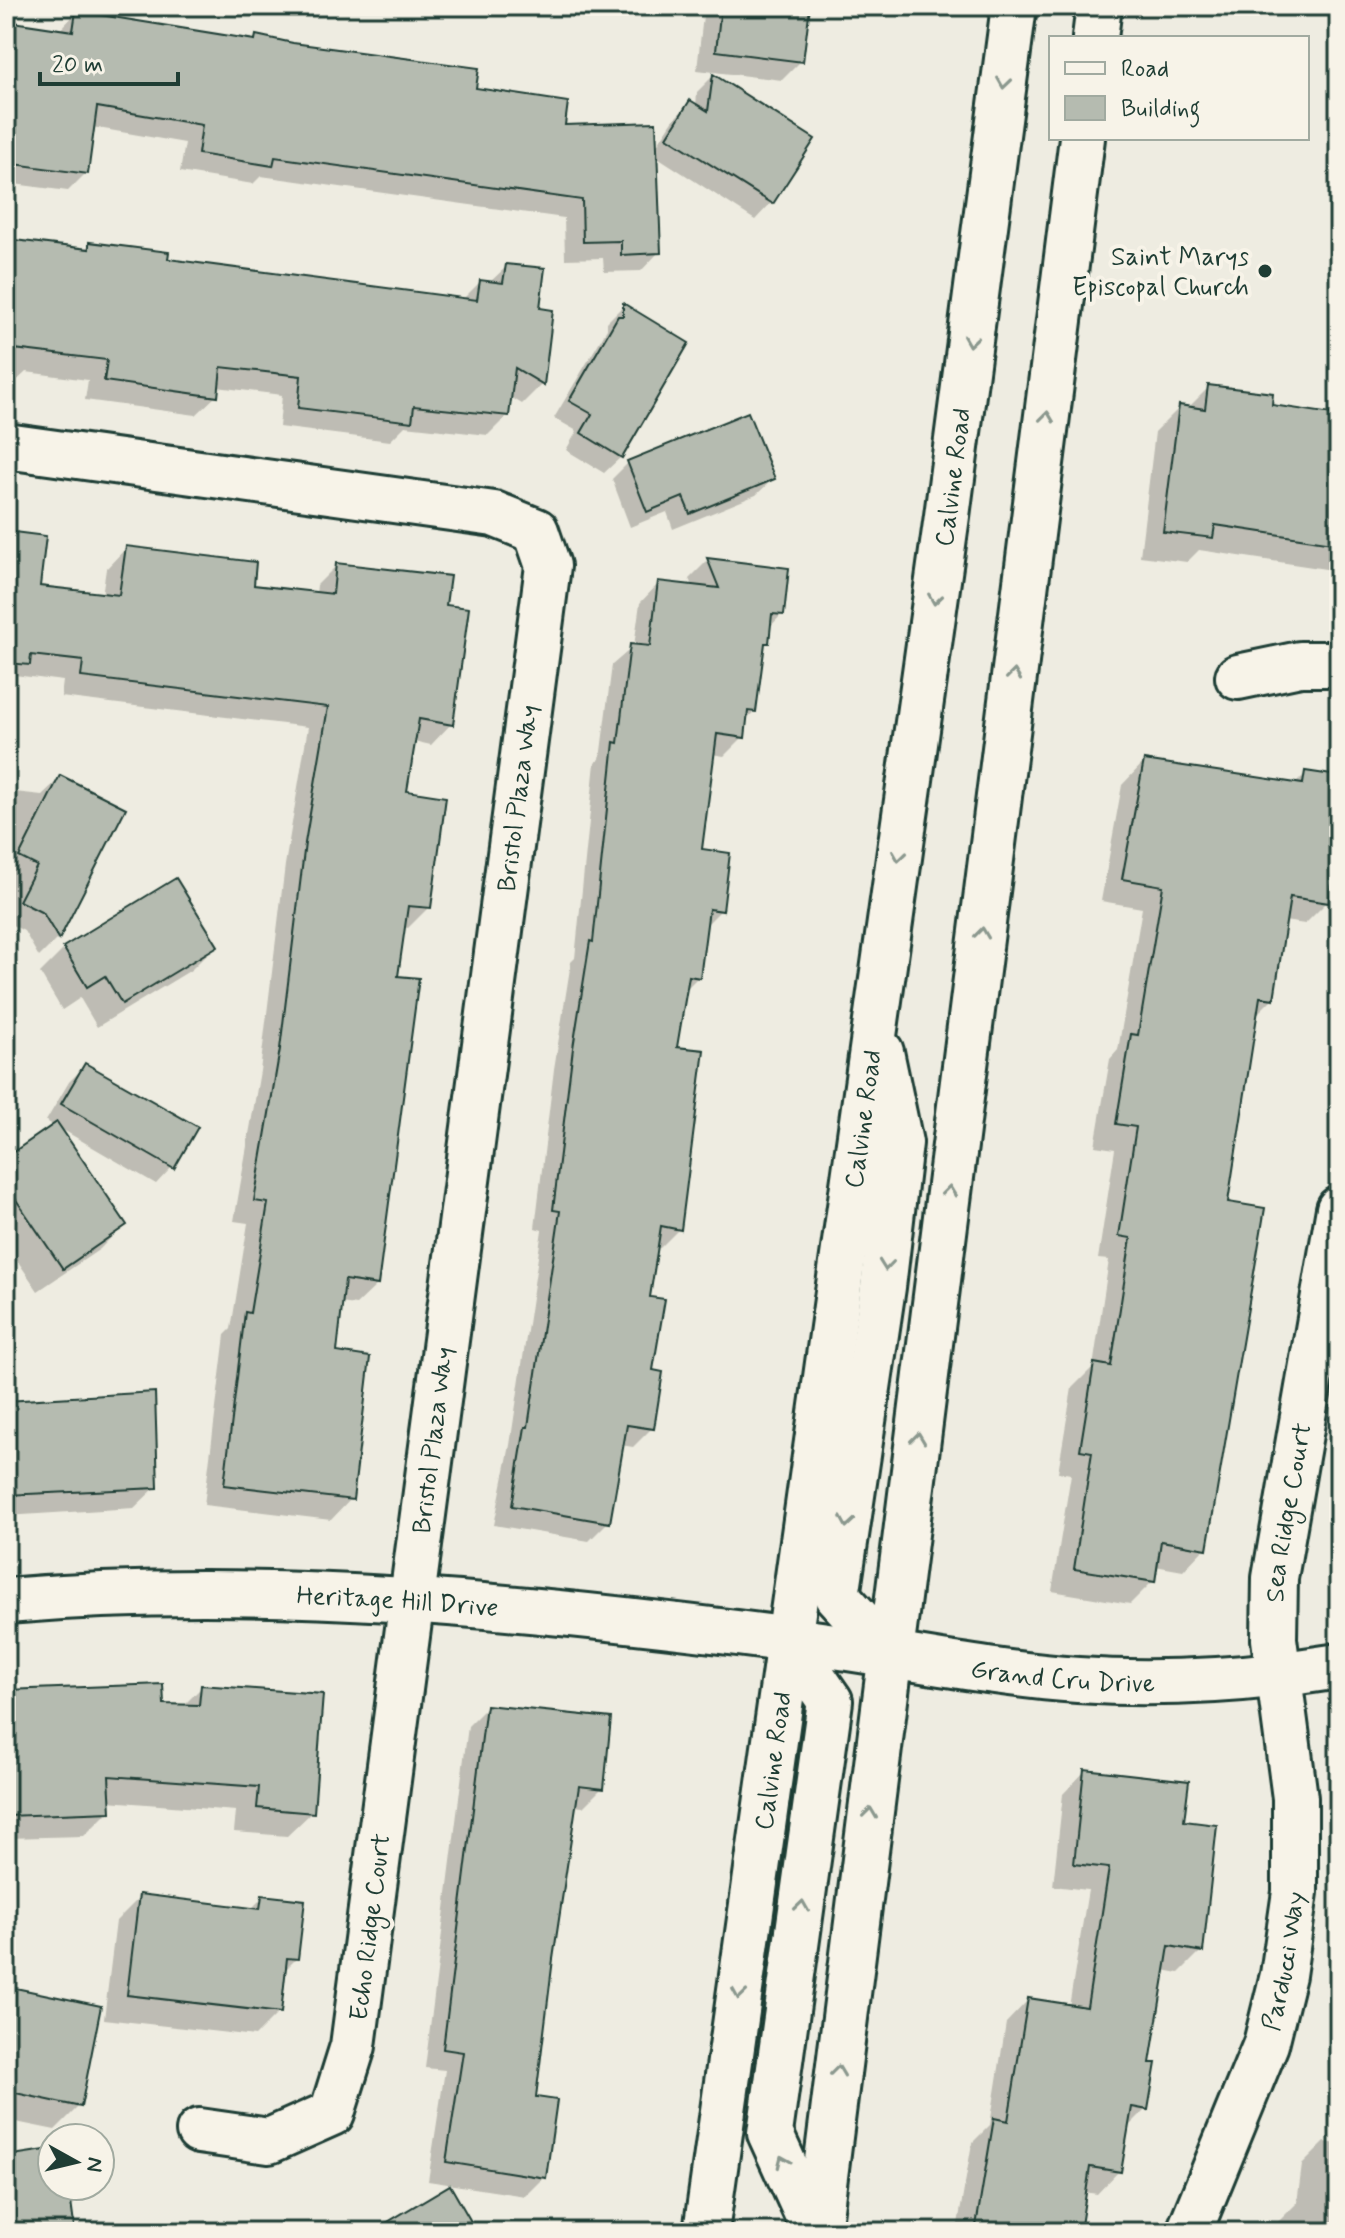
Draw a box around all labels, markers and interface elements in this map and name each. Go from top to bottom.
scale bar [40,36,178,86]
legend [1049,36,1309,140]
text: 20 m [52,50,103,81]
text: Road [1121,54,1169,85]
one-way arrow [996,76,1013,90]
text: Building [1121,94,1201,128]
place label: Saint Marys Episcopal Church [1072,241,1249,305]
marker: Saint Marys Episcopal Church [1256,262,1274,280]
one-way arrow [962,334,979,348]
street label: Calvine Road [928,406,980,549]
one-way arrow [1038,410,1055,424]
one-way arrow [927,592,944,606]
one-way arrow [1005,668,1022,682]
street label: Bristol Plaza Way [491,703,547,894]
one-way arrow [891,849,908,863]
one-way arrow [973,926,990,939]
street label: Calvine Road [838,1048,891,1191]
one-way arrow [940,1184,957,1198]
one-way arrow [878,1258,895,1271]
street label: Bristol Plaza Way [406,1345,462,1536]
street label: Sea Ridge Court [1260,1420,1321,1603]
one-way arrow [909,1431,926,1445]
one-way arrow [839,1515,856,1528]
street label: Heritage Hill Drive [296,1580,500,1626]
street label: Grand Cru Drive [968,1653,1155,1701]
street label: Calvine Road [748,1689,801,1832]
one-way arrow [861,1806,878,1820]
street label: Echo Ridge Court [343,1832,401,2023]
street label: Parducci Way [1255,1889,1314,2035]
one-way arrow [793,1899,810,1913]
one-way arrow [731,1987,748,2001]
one-way arrow [829,2064,846,2078]
north arrow [36,2122,116,2202]
text: N [79,2155,109,2174]
one-way arrow [776,2155,792,2169]

